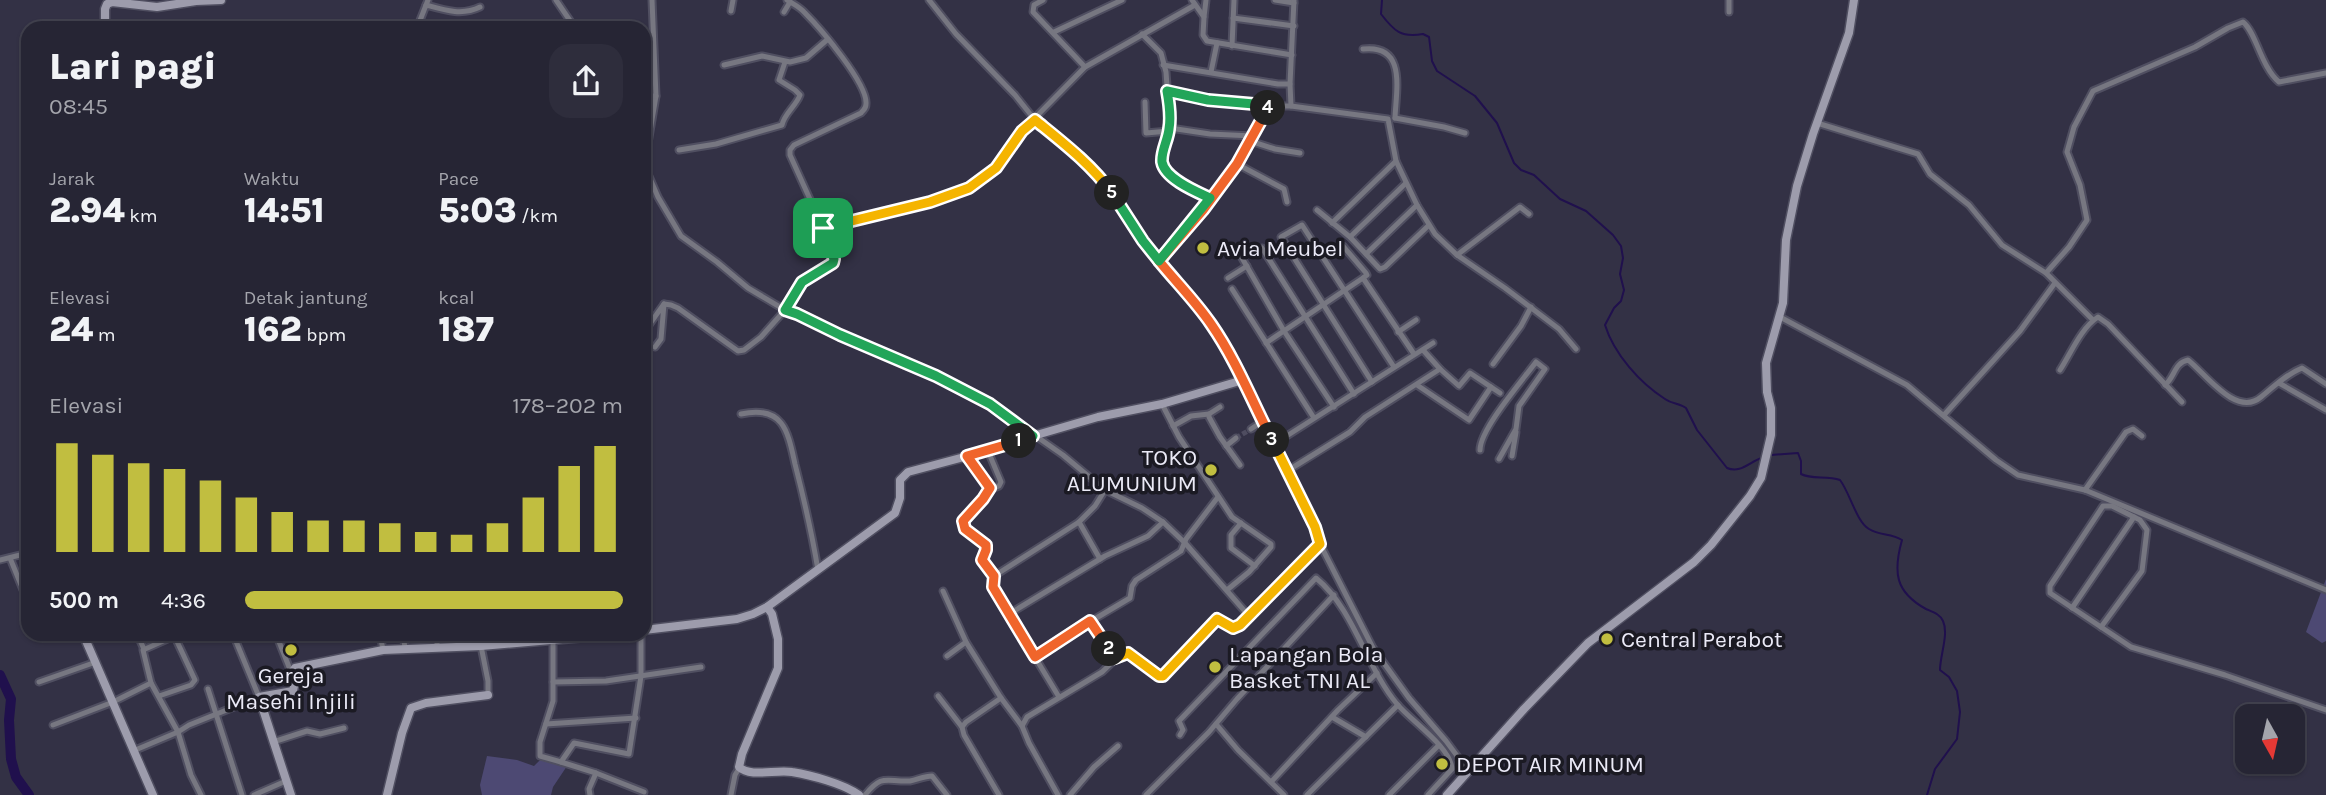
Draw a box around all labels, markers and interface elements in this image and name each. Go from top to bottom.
text: Lari pagi [49,44,217,89]
button: share [549,44,623,118]
pin: 4 [1250,90,1286,126]
text: 08:45 [49,93,108,120]
text: 4 [1262,96,1273,118]
text: Jarak [49,168,95,190]
text: Waktu [244,168,300,190]
text: Pace [438,168,479,190]
pin: 5 [1094,176,1130,210]
text: 5 [1106,181,1117,203]
text: 2.94 [49,190,125,231]
text: 14:51 [244,190,325,231]
text: 5:03 [438,190,517,231]
pin [793,198,853,258]
text: km [125,205,158,227]
text: /km [517,205,558,227]
icon: arrive [804,209,842,247]
place label: Avia Meubel [1217,235,1343,262]
marker: Avia Meubel [1195,240,1211,256]
text: Elevasi [49,287,110,309]
text: Detak jantung [244,287,368,309]
text: kcal [438,287,475,309]
text: 24 [49,309,93,350]
text: 162 [244,309,302,350]
text: 187 [438,309,494,350]
text: m [93,324,116,346]
text: bpm [302,324,346,346]
text: Elevasi [49,392,123,419]
text: 178–202 m [512,392,623,419]
pin: 3 [1254,422,1290,458]
pin: 1 [1002,424,1036,458]
text: 3 [1266,428,1277,450]
text: 1 [1015,429,1022,451]
place label: TOKO ALUMUNIUM [1067,444,1197,497]
marker: TOKO ALUMUNIUM [1203,462,1219,478]
text: 500 m [49,587,119,614]
text: 4:36 [161,587,206,614]
place label: Central Perabot [1621,626,1783,653]
marker: Central Perabot [1599,631,1615,647]
pin: 2 [1092,632,1126,666]
text: 2 [1103,637,1114,659]
place label: Lapangan Bola Basket TNI AL [1229,641,1383,694]
marker: Gereja Masehi Injili [283,642,299,658]
marker: Lapangan Bola Basket TNI AL [1207,659,1223,675]
place label: Gereja Masehi Injili [226,662,356,715]
north arrow [2235,704,2305,774]
map controls [2235,704,2305,774]
place label: DEPOT AIR MINUM [1456,751,1644,778]
marker: DEPOT AIR MINUM [1434,756,1450,772]

